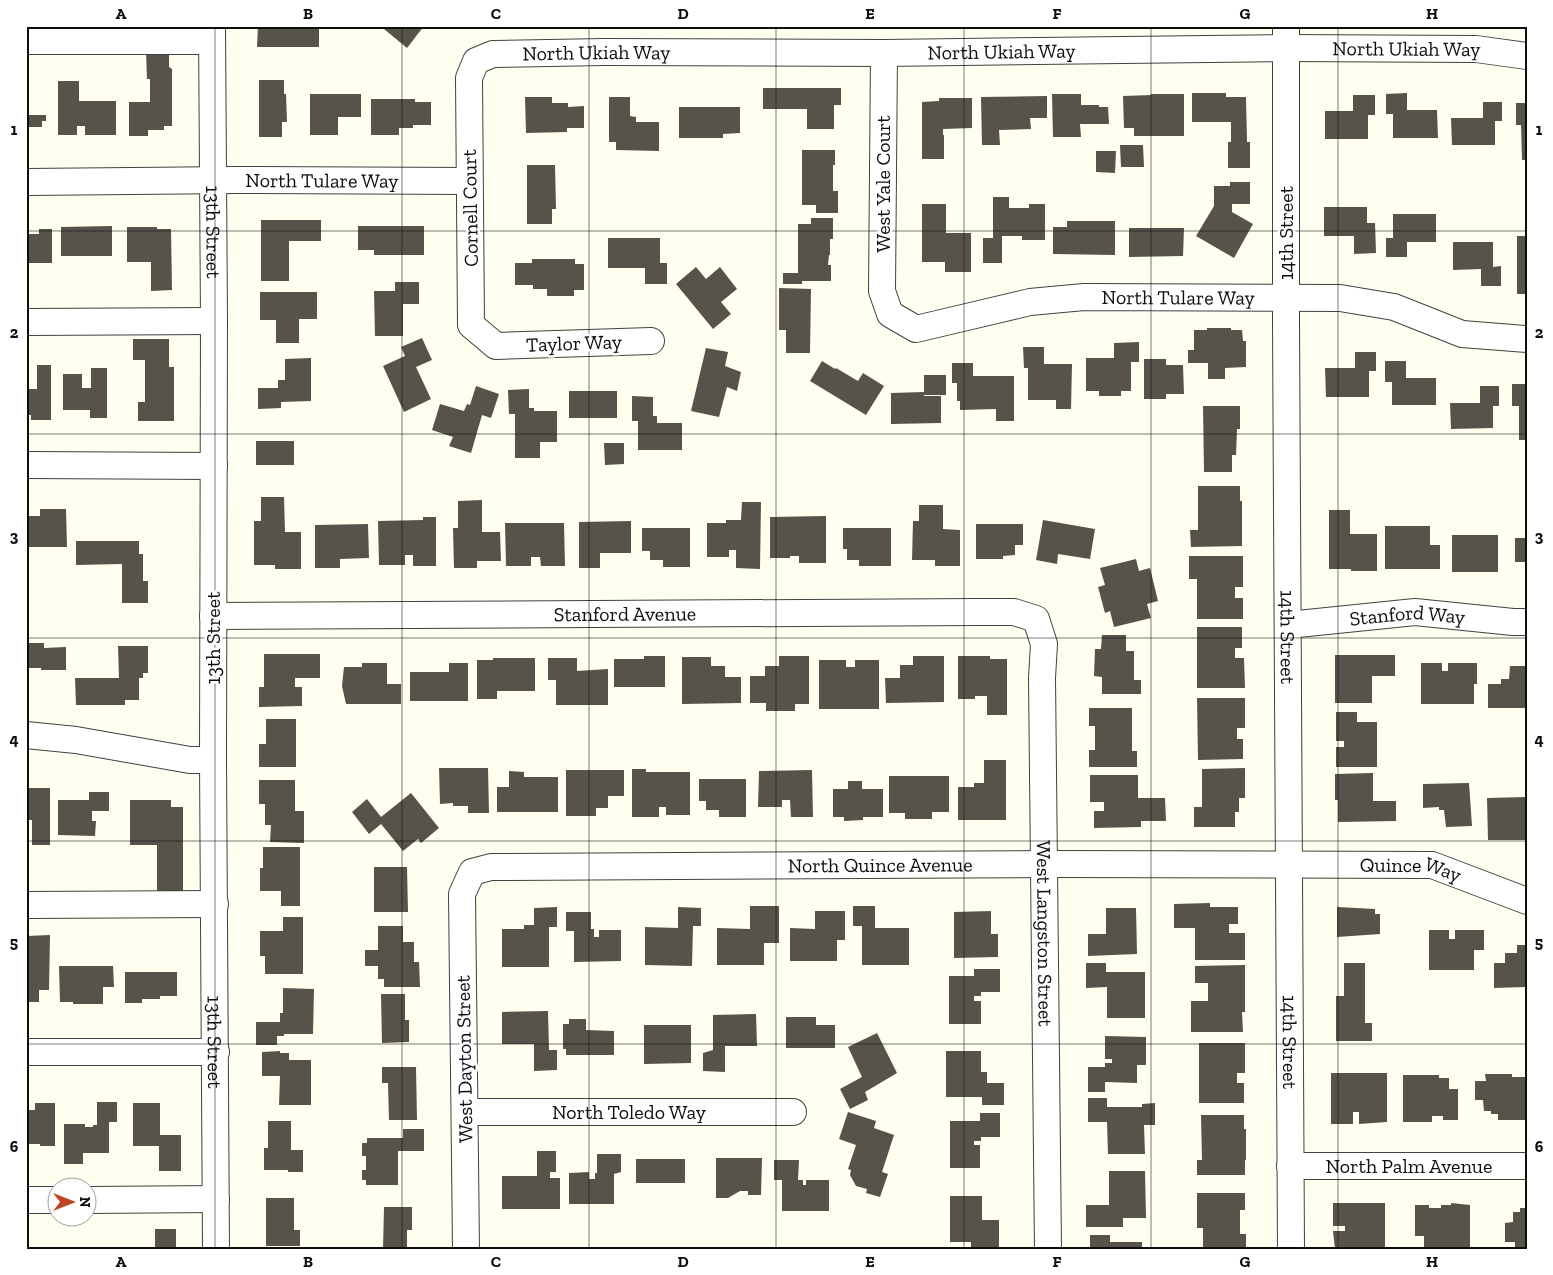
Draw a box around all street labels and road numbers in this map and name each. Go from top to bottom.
street label: North Ukiah Way [1332,36,1481,61]
street label: North Ukiah Way [927,39,1076,64]
street label: North Ukiah Way [522,40,671,65]
street label: West Yale Court [871,115,895,253]
street label: Cornell Court [457,148,483,267]
street label: North Tulare Way [245,168,399,193]
street label: 13th Street [201,185,226,279]
street label: 14th Street [1274,185,1298,280]
street label: North Tulare Way [1102,285,1256,310]
street label: Taylor Way [526,329,623,357]
street label: 14th Street [1275,590,1300,685]
street label: 13th Street [201,591,225,685]
street label: Stanford Way [1348,600,1467,631]
street label: Stanford Avenue [554,601,696,626]
street label: West Langston Street [1032,840,1058,1027]
street label: Quince Way [1360,851,1466,887]
street label: North Quince Avenue [788,852,973,877]
street label: West Dayton Street [451,974,477,1143]
street label: 13th Street [202,995,227,1089]
street label: 14th Street [1278,995,1302,1090]
street label: North Toledo Way [552,1100,707,1124]
street label: North Palm Avenue [1326,1154,1492,1178]

